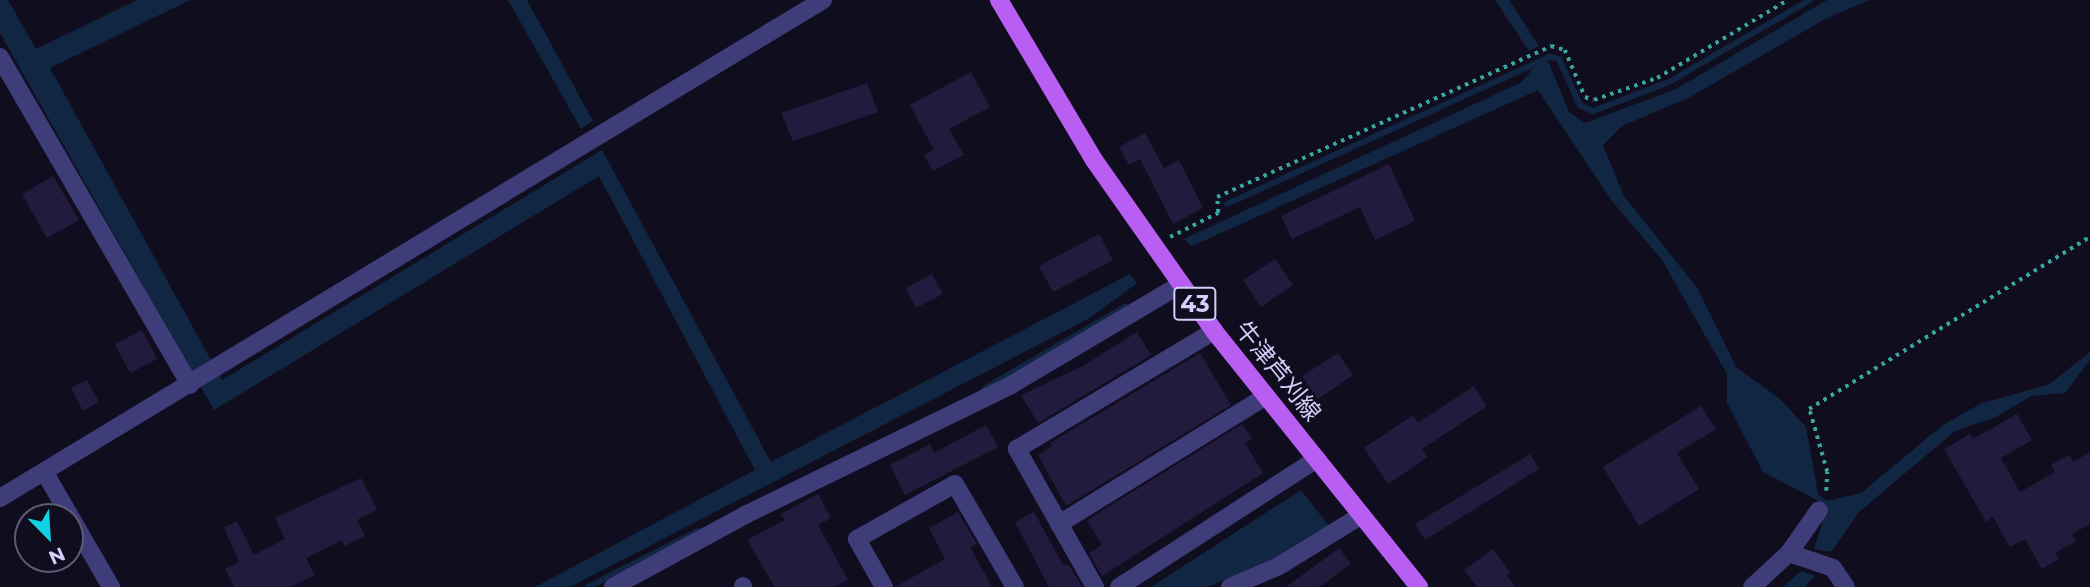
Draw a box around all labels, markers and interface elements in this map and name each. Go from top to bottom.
road number: 43 [1172,284,1218,324]
street label: 牛津芦刈線 [1229,315,1327,427]
north arrow [14,503,84,573]
text: N [45,542,69,569]

